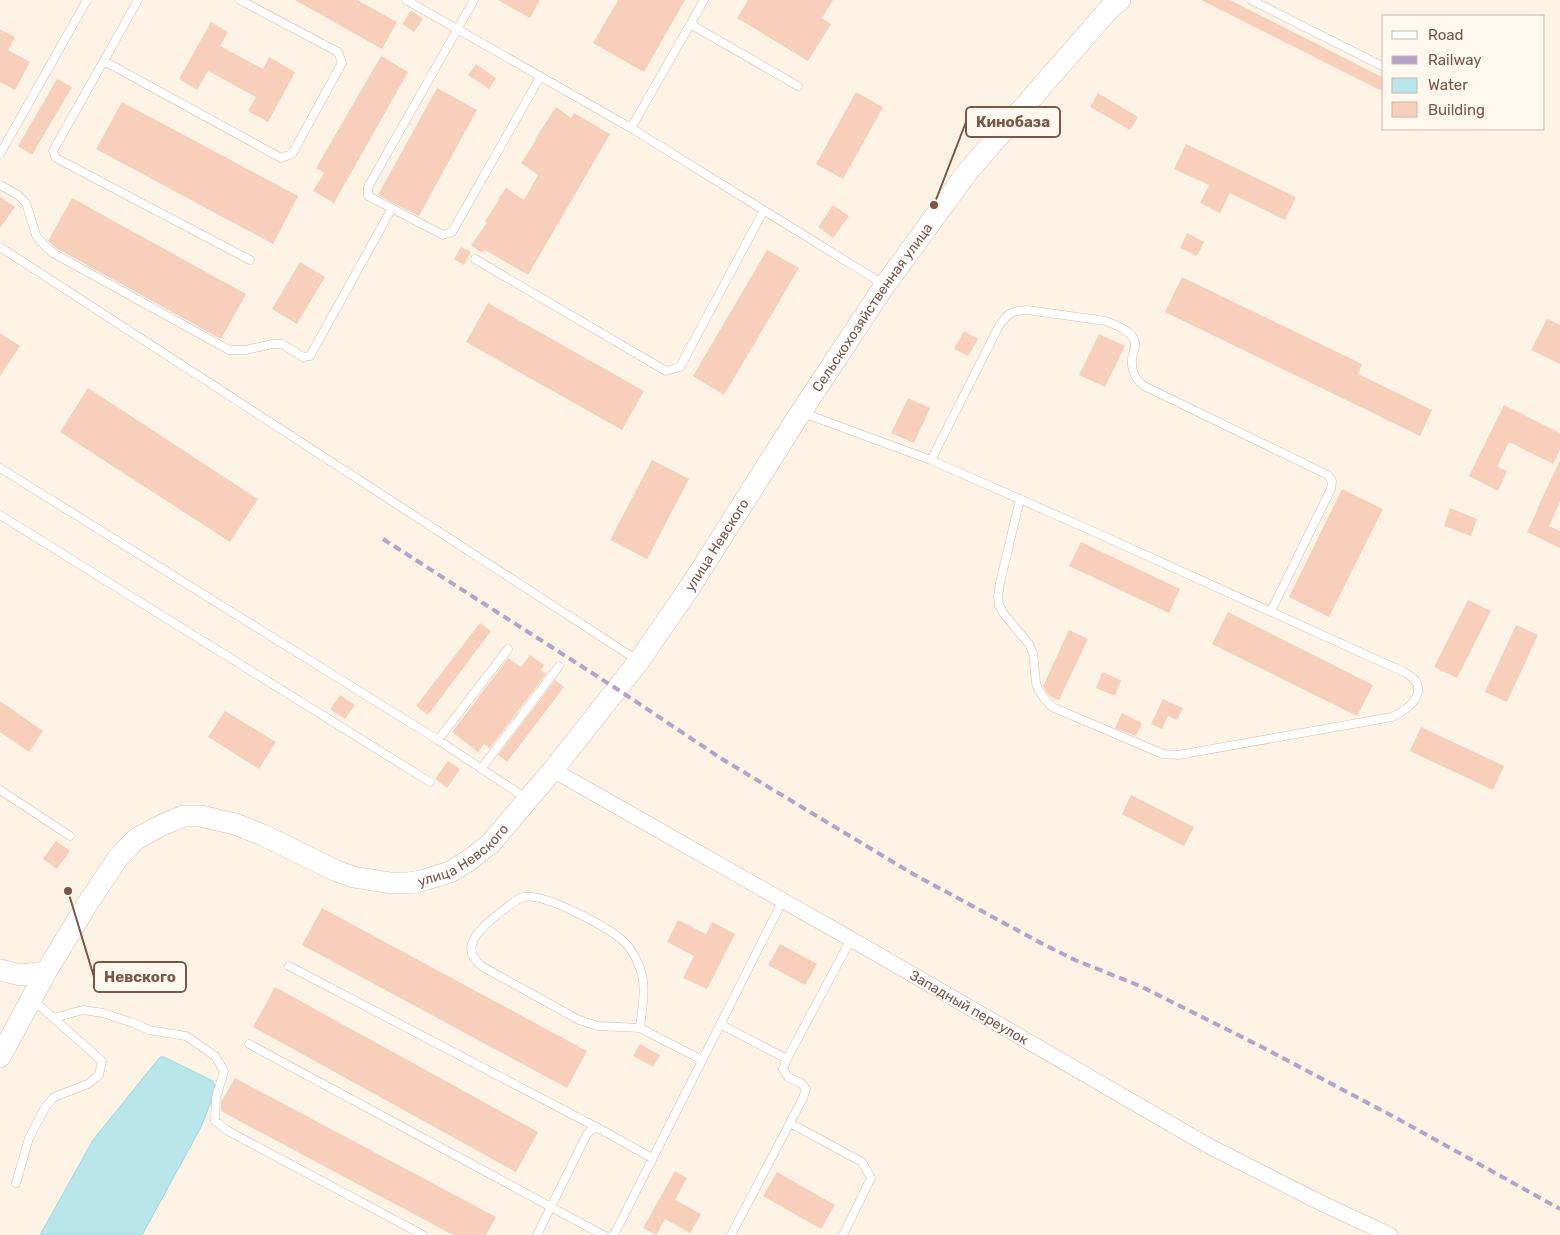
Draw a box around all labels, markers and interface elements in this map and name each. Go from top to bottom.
legend [1382,15,1545,130]
text: Road [1428,26,1464,44]
text: Railway [1428,51,1482,69]
text: Water [1428,76,1468,94]
text: Building [1428,101,1485,119]
callout: Кинобаза [966,107,1060,137]
text: Кинобаза [976,113,1050,131]
street label: Сельскохозяйственная улица [808,220,936,395]
street label: улица Невского [681,495,752,594]
street label: улица Невского [415,820,512,890]
callout: Невского [94,962,186,992]
street label: Западный переулок [907,966,1032,1049]
text: Невского [104,968,176,986]

